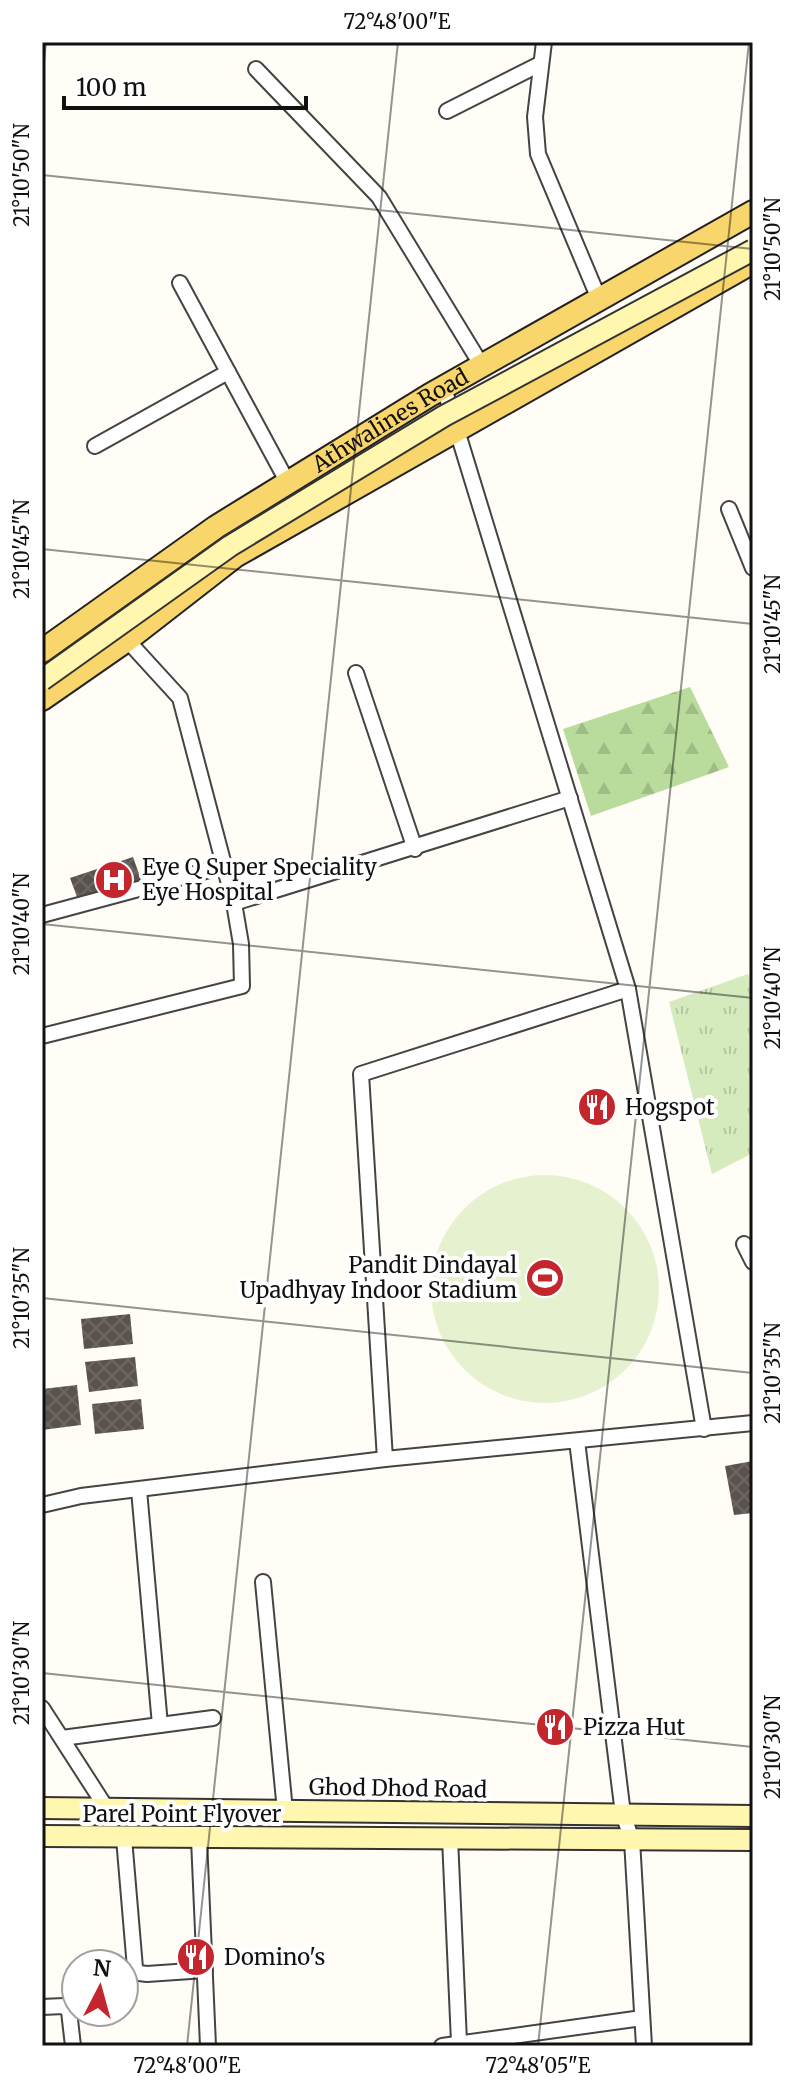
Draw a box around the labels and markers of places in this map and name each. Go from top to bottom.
place label: Eye Q Super Speciality Eye Hospital [142,853,377,906]
hospital icon: Eye Q Super Speciality Eye Hospital [93,859,135,901]
restaurant icon: Hogspot [576,1086,618,1128]
place label: Hogspot [625,1093,715,1121]
place label: Pandit Dindayal Upadhyay Indoor Stadium [240,1251,517,1304]
sports icon: Pandit Dindayal Upadhyay Indoor Stadium [524,1257,566,1299]
restaurant icon: Pizza Hut [534,1706,576,1748]
place label: Pizza Hut [583,1713,685,1741]
restaurant icon: Domino's [175,1936,217,1978]
place label: Domino's [224,1943,325,1971]

